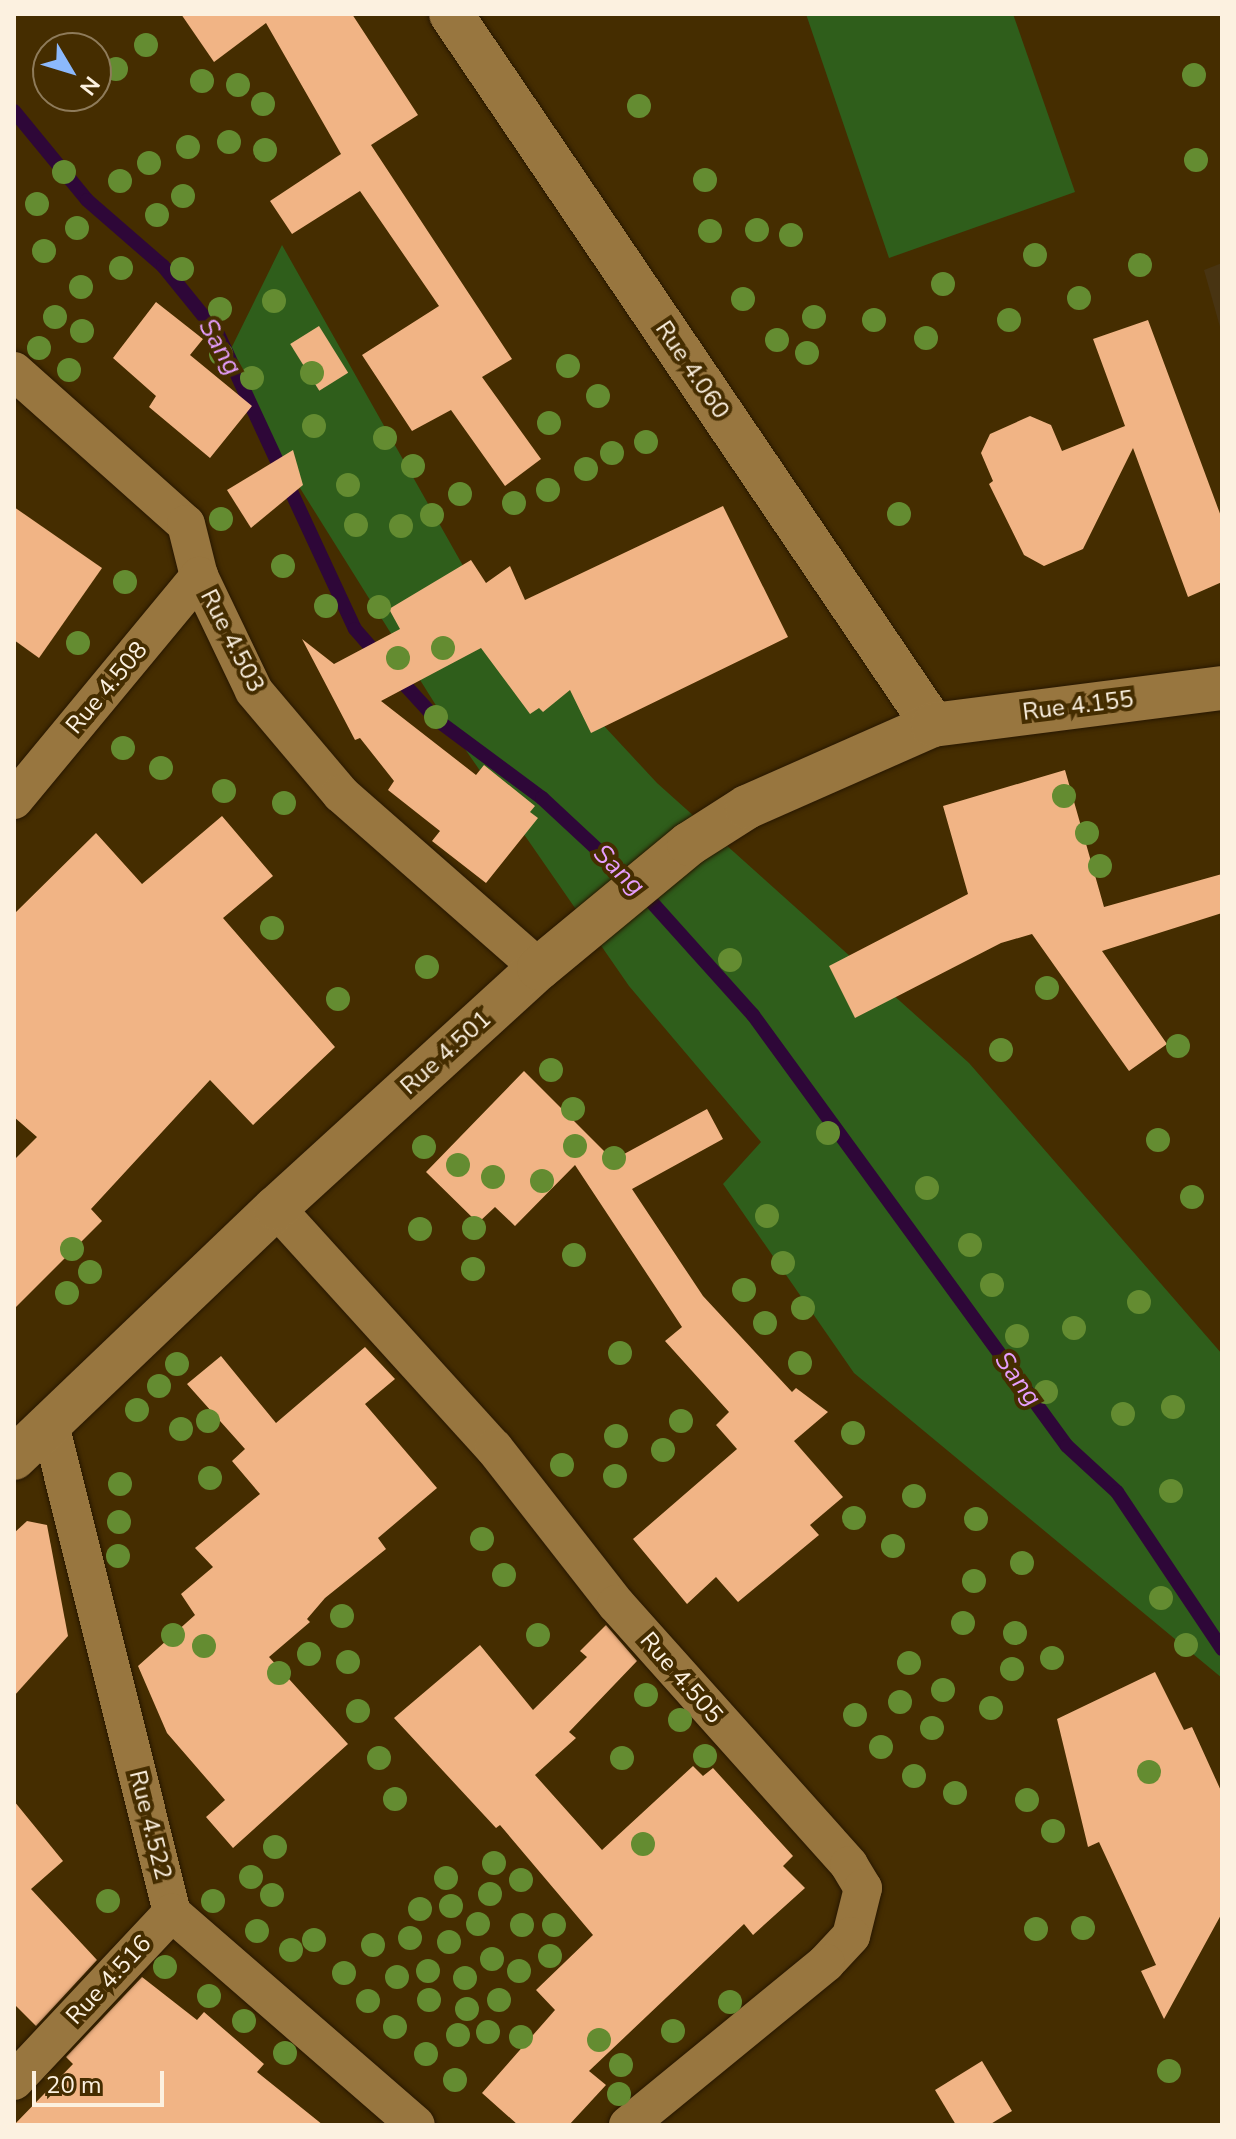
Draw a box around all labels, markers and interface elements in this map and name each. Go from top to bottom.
north arrow [32,32,112,112]
text: N [72,70,106,101]
water label: Sang [192,313,248,381]
street label: Rue 4.060 [649,316,735,424]
street label: Rue 4.503 [194,585,270,697]
street label: Rue 4.508 [60,636,154,740]
street label: Rue 4.155 [1021,685,1135,727]
water label: Sang [587,838,651,902]
street label: Rue 4.501 [395,1005,497,1101]
water label: Sang [988,1346,1048,1412]
street label: Rue 4.505 [634,1626,728,1730]
street label: Rue 4.522 [123,1767,177,1883]
street label: Rue 4.516 [60,1929,158,2031]
scale bar [36,2055,168,2105]
text: 20 m [46,2069,102,2101]

